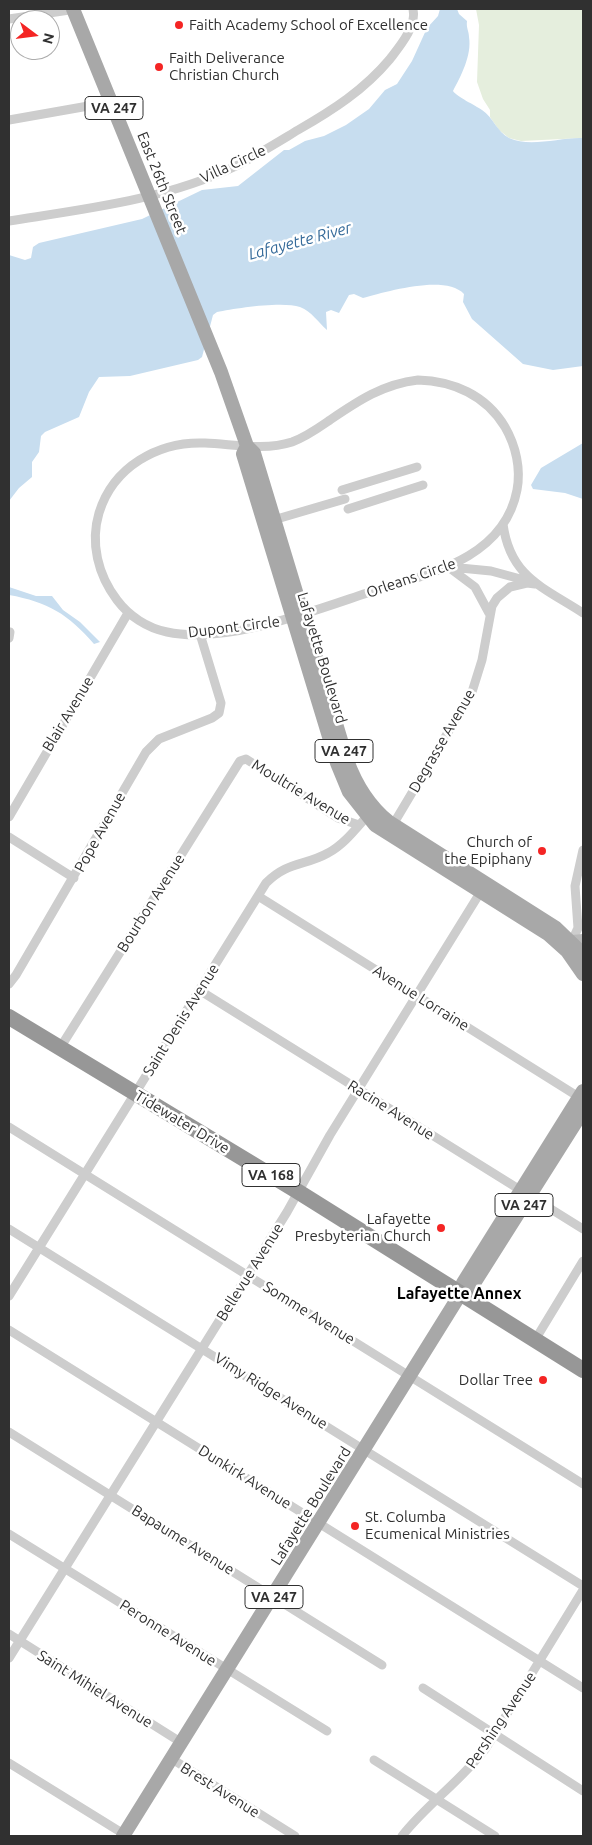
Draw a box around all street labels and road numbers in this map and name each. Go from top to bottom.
road number: VA 247 [85,96,143,120]
street label: East 26th Street [133,129,191,237]
street label: Villa Circle [197,141,269,187]
street label: Orleans Circle [364,554,458,602]
street label: Lafayette Boulevard [293,590,351,726]
street label: Dupont Circle [187,612,281,642]
street label: Blair Avenue [39,673,97,755]
street label: Degrasse Avenue [405,686,479,796]
road number: VA 247 [315,739,373,762]
street label: Moultrie Avenue [248,756,354,828]
street label: Pope Avenue [71,789,129,875]
street label: Bourbon Avenue [114,850,188,956]
street label: Saint Denis Avenue [139,961,223,1079]
street label: Avenue Lorraine [370,961,472,1035]
street label: Racine Avenue [344,1076,438,1144]
street label: Tidewater Drive [131,1087,233,1157]
road number: VA 168 [242,1164,300,1186]
road number: VA 247 [495,1194,553,1216]
street label: Bellevue Avenue [213,1220,287,1324]
street label: Somme Avenue [260,1278,358,1348]
street label: Vimy Ridge Avenue [211,1349,331,1433]
street label: Dunkirk Avenue [195,1441,295,1513]
street label: Lafayette Boulevard [267,1443,355,1569]
street label: Bapaume Avenue [128,1501,238,1579]
road number: VA 247 [245,1585,303,1608]
street label: Peronne Avenue [116,1596,220,1670]
street label: Saint Mihiel Avenue [34,1646,156,1732]
street label: Pershing Avenue [462,1668,540,1772]
street label: Brest Avenue [177,1759,263,1821]

